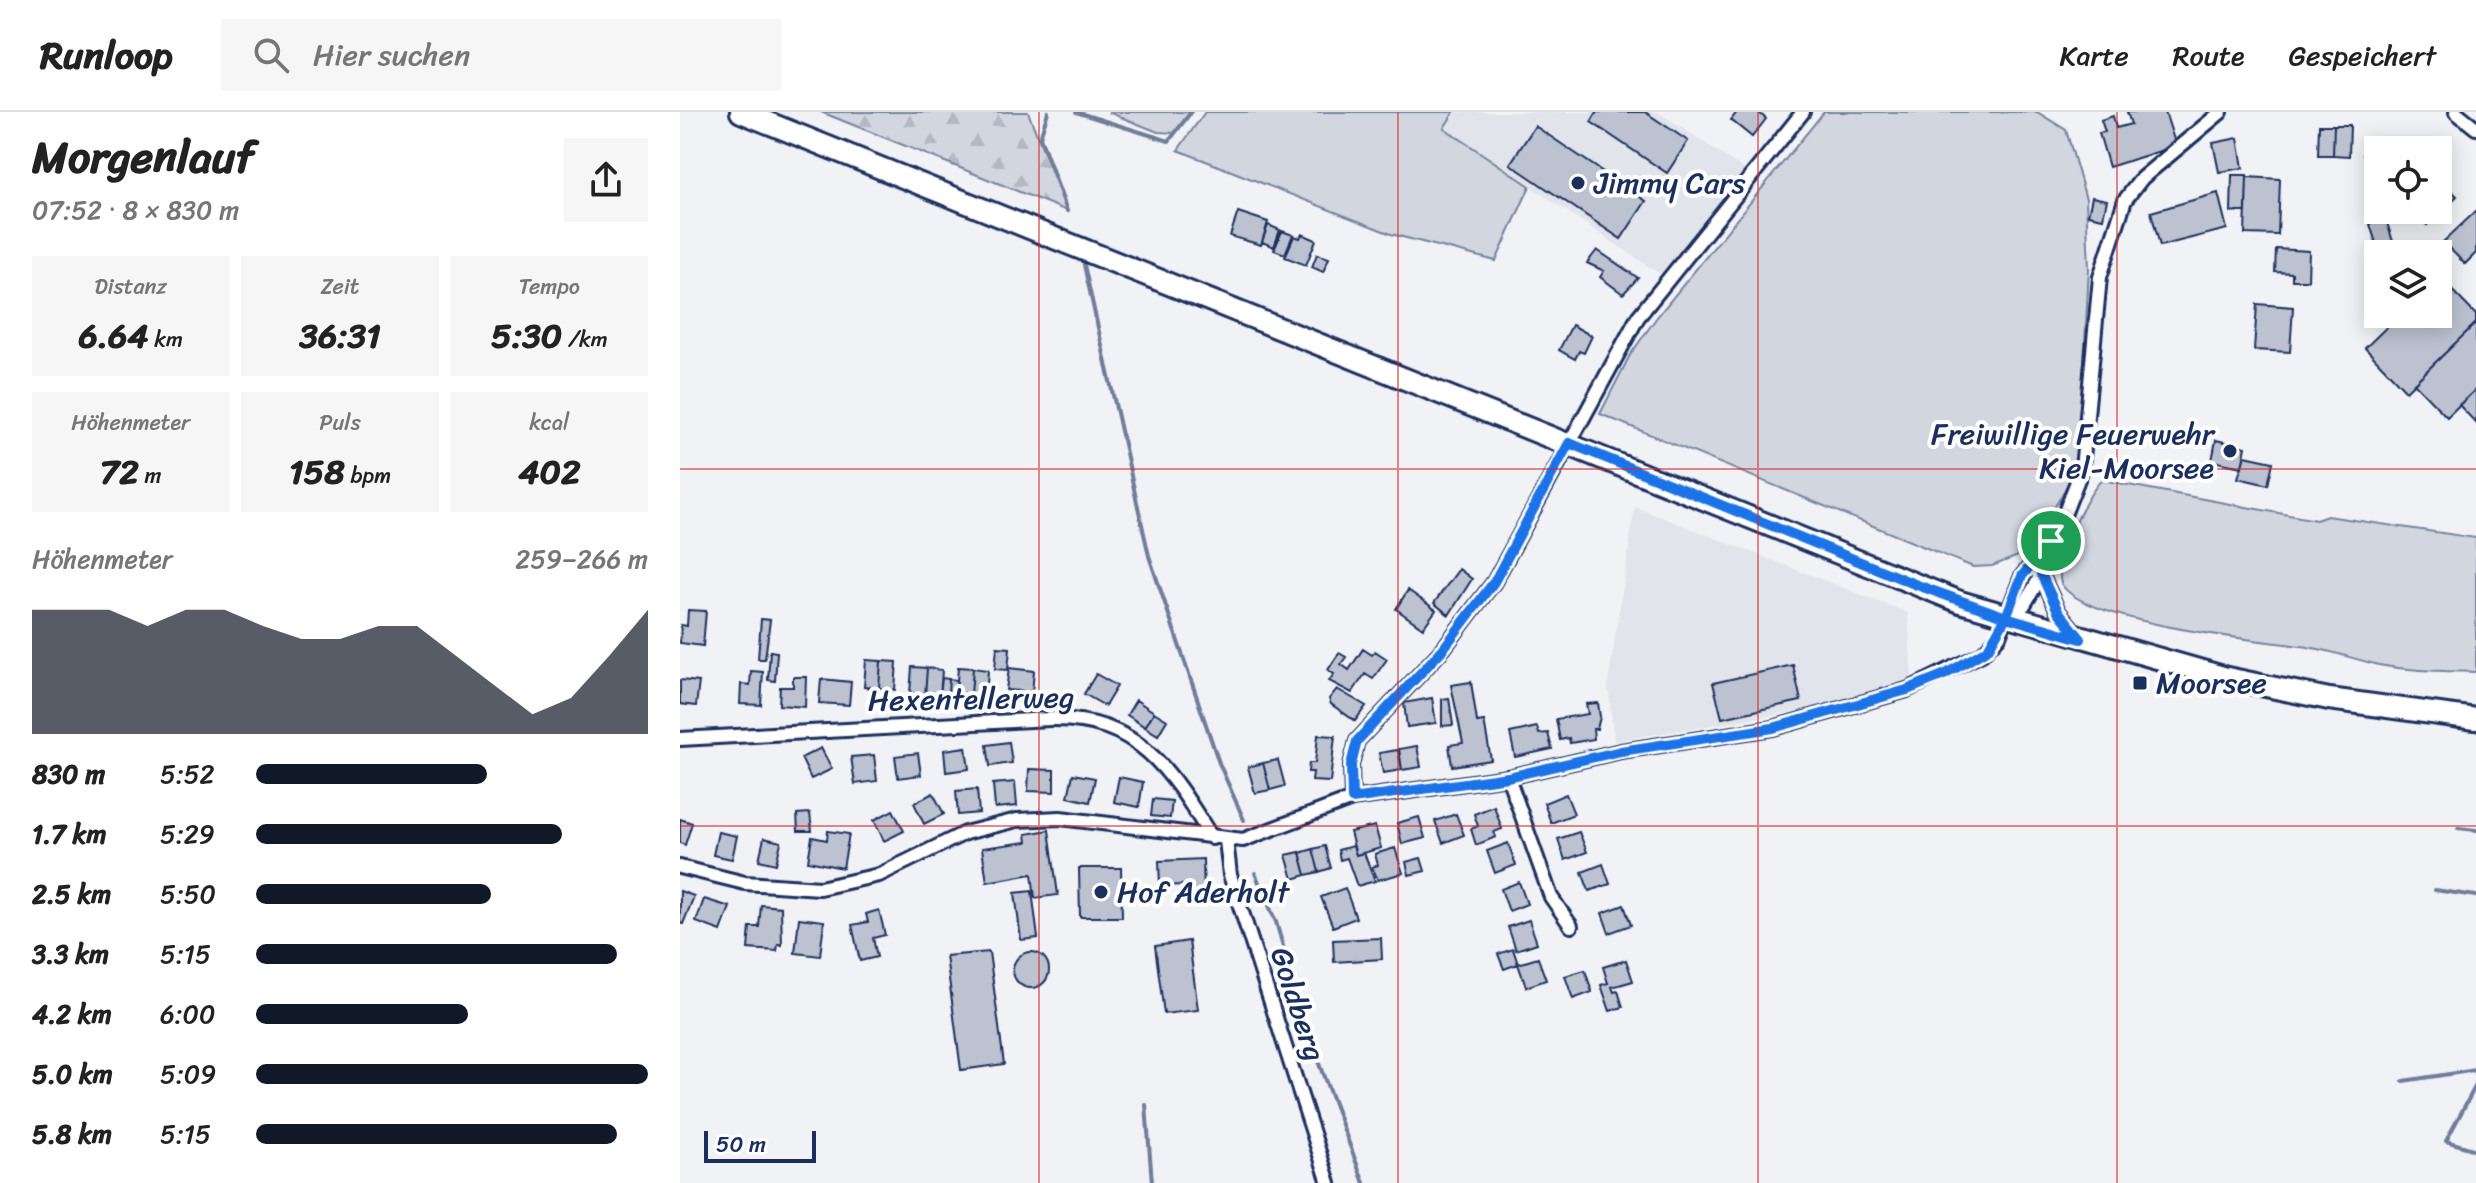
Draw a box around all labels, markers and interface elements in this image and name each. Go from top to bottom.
search box [221,19,781,91]
text: Runloop [40,22,173,89]
text: Hier suchen [313,28,470,82]
text: Karte [2059,31,2129,80]
text: Route [2173,31,2245,80]
text: Gespeichert [2289,31,2436,80]
icon: search [249,33,293,77]
text: Morgenlauf [32,118,254,196]
map controls [2364,136,2452,328]
button: locate [2364,136,2452,224]
button: share [564,138,648,222]
place label: Jimmy Cars [1593,156,1746,210]
marker: Jimmy Cars [1569,174,1587,192]
text: 07:52 · 8 × 830 m [32,187,239,233]
button: layers [2364,240,2452,328]
text: Distanz [94,267,167,306]
text: Zeit [321,267,359,306]
text: Tempo [519,267,580,306]
text: 6.64 [78,306,149,366]
text: 36:31 [299,306,381,366]
text: 5:30 [491,306,562,366]
text: km [149,320,183,359]
text: /km [562,320,608,359]
text: Höhenmeter [71,403,190,442]
text: Puls [319,403,361,442]
text: kcal [529,403,569,442]
place label: Freiwillige Feuerwehr Kiel-Moorsee [1931,407,2216,495]
text: 72 [100,442,139,502]
text: 158 [289,442,345,502]
text: 402 [518,442,581,502]
marker: Freiwillige Feuerwehr Kiel-Moorsee [2221,442,2239,460]
text: m [139,456,162,495]
text: bpm [345,456,391,495]
pin [2017,507,2085,575]
icon: arrive [2029,519,2073,563]
text: Höhenmeter [32,536,173,582]
text: 259–266 m [515,536,648,582]
place label: Moorsee [2156,656,2267,710]
street label: Hexentellerweg [867,670,1075,728]
marker: Moorsee [2131,674,2149,692]
text: 830 m [32,751,105,797]
text: 5:52 [160,751,215,797]
text: 1.7 km [32,811,106,857]
text: 5:29 [160,811,215,857]
place label: Hof Aderholt [1117,865,1291,919]
text: 2.5 km [32,871,111,917]
text: 5:50 [160,871,216,917]
marker: Hof Aderholt [1092,883,1110,901]
text: 3.3 km [32,931,109,977]
text: 5:15 [160,931,211,977]
street label: Goldberg [1254,940,1342,1068]
text: 4.2 km [32,991,112,1037]
text: 6:00 [160,991,215,1037]
text: 5.0 km [32,1051,113,1097]
text: 5:09 [160,1051,216,1097]
text: 5.8 km [32,1111,112,1157]
text: 5:15 [160,1111,211,1157]
text: 50 m [716,1125,766,1164]
scale bar [704,1127,816,1163]

